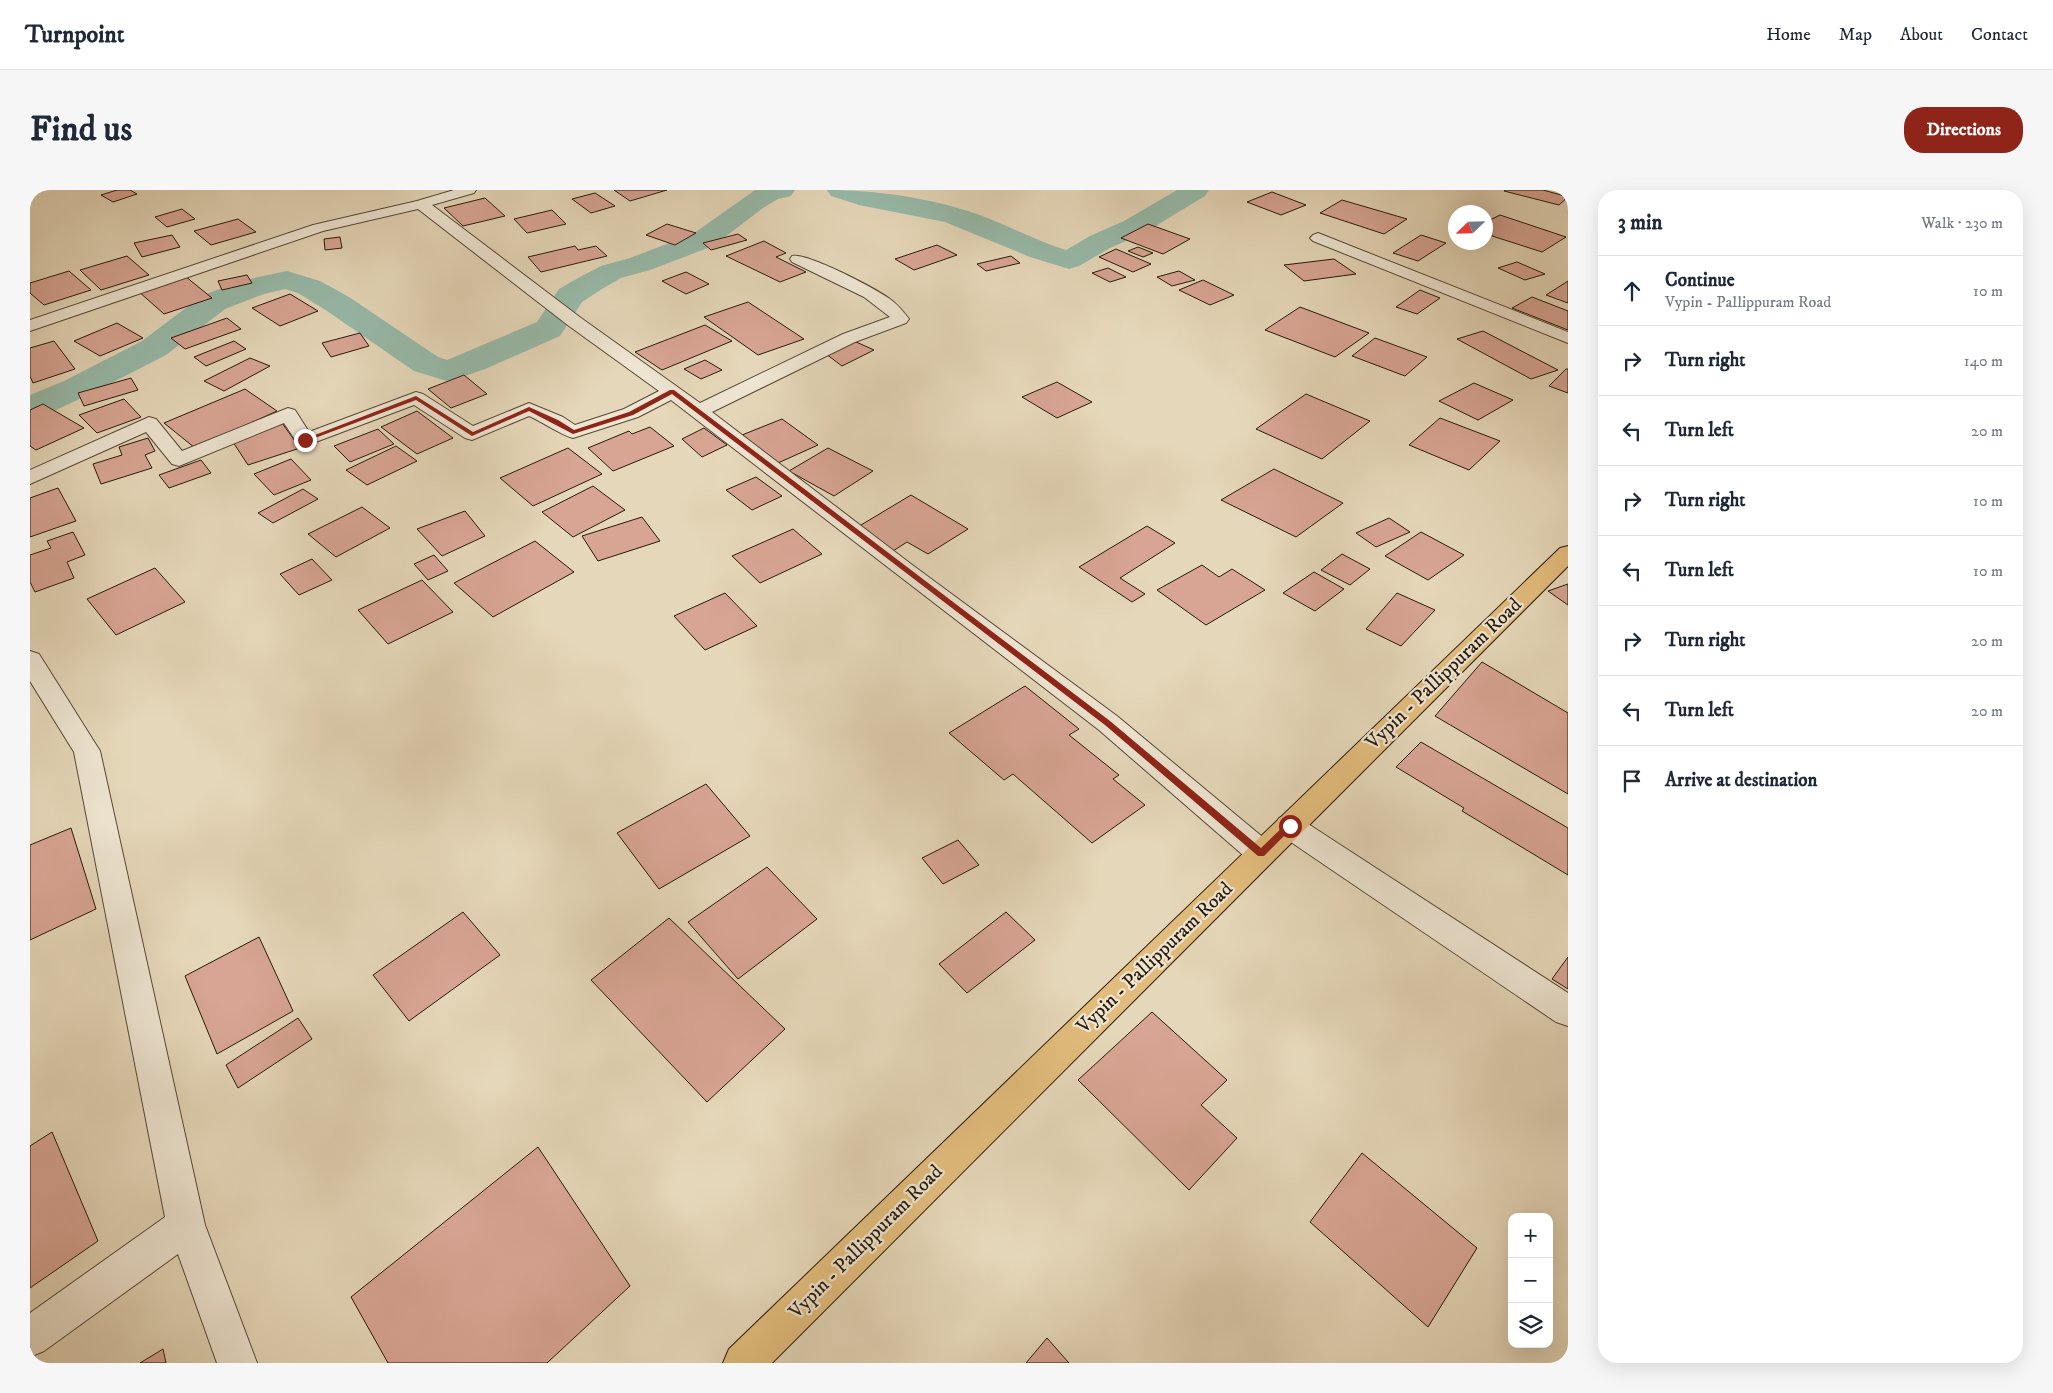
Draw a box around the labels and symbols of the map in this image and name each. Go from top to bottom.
north arrow [1448,205,1493,250]
route end [294,429,317,452]
street label: Vypin - Pallippuram Road [1360,593,1527,756]
route start [1279,815,1302,838]
street label: Vypin - Pallippuram Road [1071,877,1238,1040]
street label: Vypin - Pallippuram Road [783,1160,948,1325]

